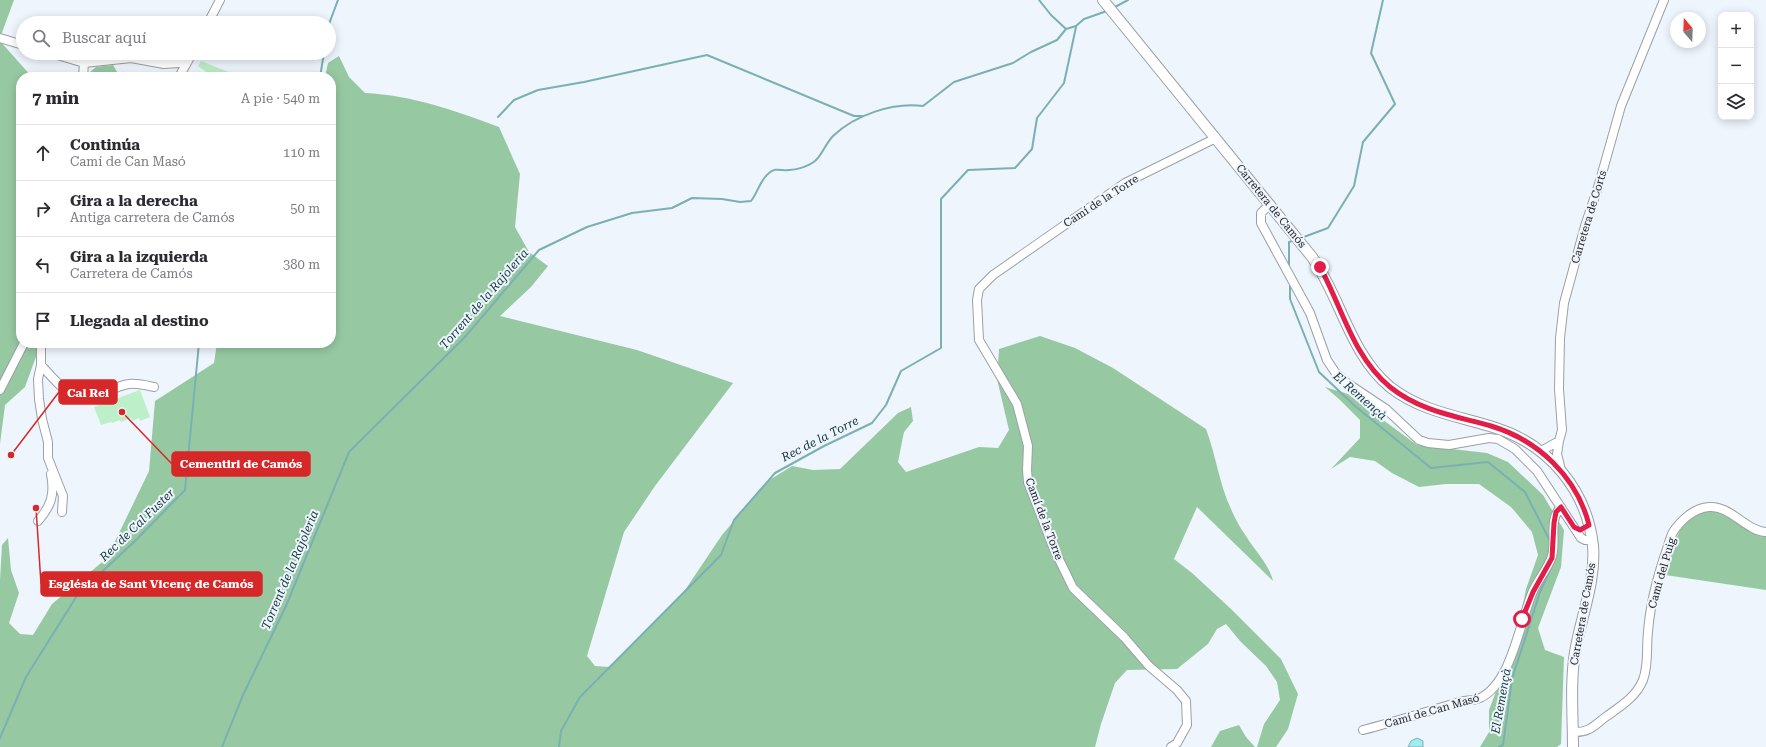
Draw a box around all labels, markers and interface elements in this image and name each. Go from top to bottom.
north arrow [1670,12,1706,48]
map controls [1718,12,1754,120]
button: + [1718,12,1754,48]
search box [16,16,336,60]
icon: search [30,27,52,49]
text: Buscar aquí [62,29,146,47]
button: − [1718,48,1754,84]
button: layers [1718,84,1754,120]
text: 7 min [32,88,79,108]
text: A pie · 540 m [241,91,320,106]
text: Continúa [70,136,140,154]
icon: ahead [32,142,54,164]
text: 110 m [283,145,320,160]
text: Camí de Can Masó [70,154,186,169]
street label: Carretera de Camós [1233,162,1309,250]
street label: Carretera de Corts [1569,169,1609,265]
street label: Camí de la Torre [1061,172,1141,230]
text: Gira a la derecha [70,192,198,210]
icon: right [32,198,54,220]
text: 50 m [290,201,320,216]
text: Antiga carretera de Camós [70,210,235,225]
water label: Torrent de la Rajoleria [437,246,531,352]
text: Gira a la izquierda [70,248,208,266]
icon: left [32,254,54,276]
text: 380 m [283,257,320,272]
route end [1311,258,1329,276]
text: Carretera de Camós [70,266,193,281]
icon: arrive [32,310,54,332]
text: Llegada al destino [70,312,209,330]
water label: El Remençà [1330,368,1390,423]
callout: Cal Rei [59,380,117,404]
text: Cal Rei [67,386,109,400]
water label: Rec de la Torre [778,414,861,465]
callout: Cementiri de Camós [172,452,310,476]
text: Cementiri de Camós [180,457,302,471]
street label: Camí de la Torre [1022,476,1066,562]
water label: Rec de Cal Fuster [96,486,177,565]
water label: Torrent de la Rajoleria [259,508,321,632]
street label: Camí del Puig [1646,535,1679,610]
street label: Carretera de Camós [1568,562,1598,666]
callout: Església de Sant Vicenç de Camós [41,572,262,596]
text: Església de Sant Vicenç de Camós [48,577,254,591]
route start [1513,610,1531,628]
water label: El Remençà [1488,667,1514,736]
street label: Camí de Can Masó [1383,691,1481,731]

